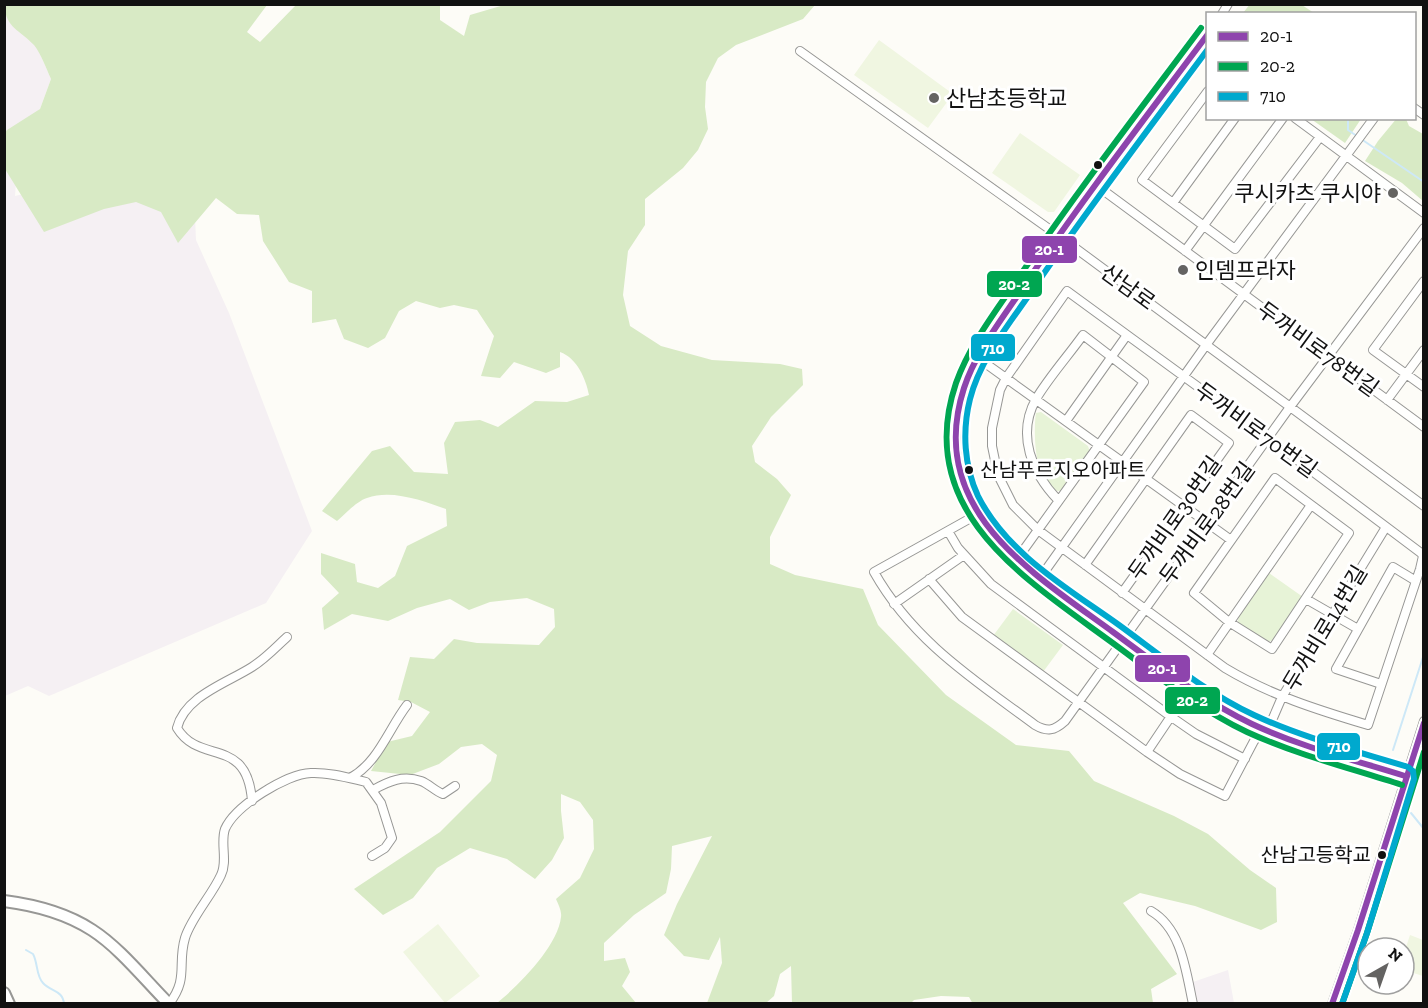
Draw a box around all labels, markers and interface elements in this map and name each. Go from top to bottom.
legend [1206,12,1416,120]
text: 20-1 [1260,25,1293,47]
text: 20-2 [1260,55,1295,77]
place label: 산남초등학교 [946,85,1067,112]
text: 710 [1260,85,1286,107]
marker: 산남초등학교 [927,91,941,105]
unlabelled marker [1092,159,1104,171]
place label: 쿠시카츠 쿠시야 [1234,180,1381,207]
marker: 쿠시카츠 쿠시야 [1386,186,1400,200]
line badge: 20-1 [1021,235,1078,264]
text: 20-1 [1034,240,1064,259]
place label: 인뎀프라자 [1195,257,1296,284]
street label: 산남로 [1095,258,1161,316]
marker: 인뎀프라자 [1176,263,1190,277]
line badge: 20-2 [986,270,1043,298]
text: 20-2 [998,275,1030,294]
street label: 두꺼비로78번길 [1252,296,1384,402]
line badge: 710 [970,333,1016,362]
text: 710 [981,339,1005,358]
street label: 두꺼비로70번길 [1190,377,1322,483]
street label: 두꺼비로30번길 [1122,451,1228,585]
street label: 두꺼비로28번길 [1154,457,1260,589]
place label: 산남푸르지오아파트 [980,458,1146,482]
marker: 산남푸르지오아파트 [963,464,975,476]
street label: 두꺼비로14번길 [1277,560,1373,696]
line badge: 20-1 [1134,654,1191,683]
text: 20-1 [1147,659,1177,678]
line badge: 20-2 [1164,686,1221,715]
text: 20-2 [1176,691,1208,710]
line badge: 710 [1316,732,1361,761]
text: 710 [1327,737,1351,756]
place label: 산남고등학교 [1261,843,1371,867]
marker: 산남고등학교 [1376,849,1388,861]
north arrow [1356,936,1416,996]
text: N [1385,944,1406,966]

